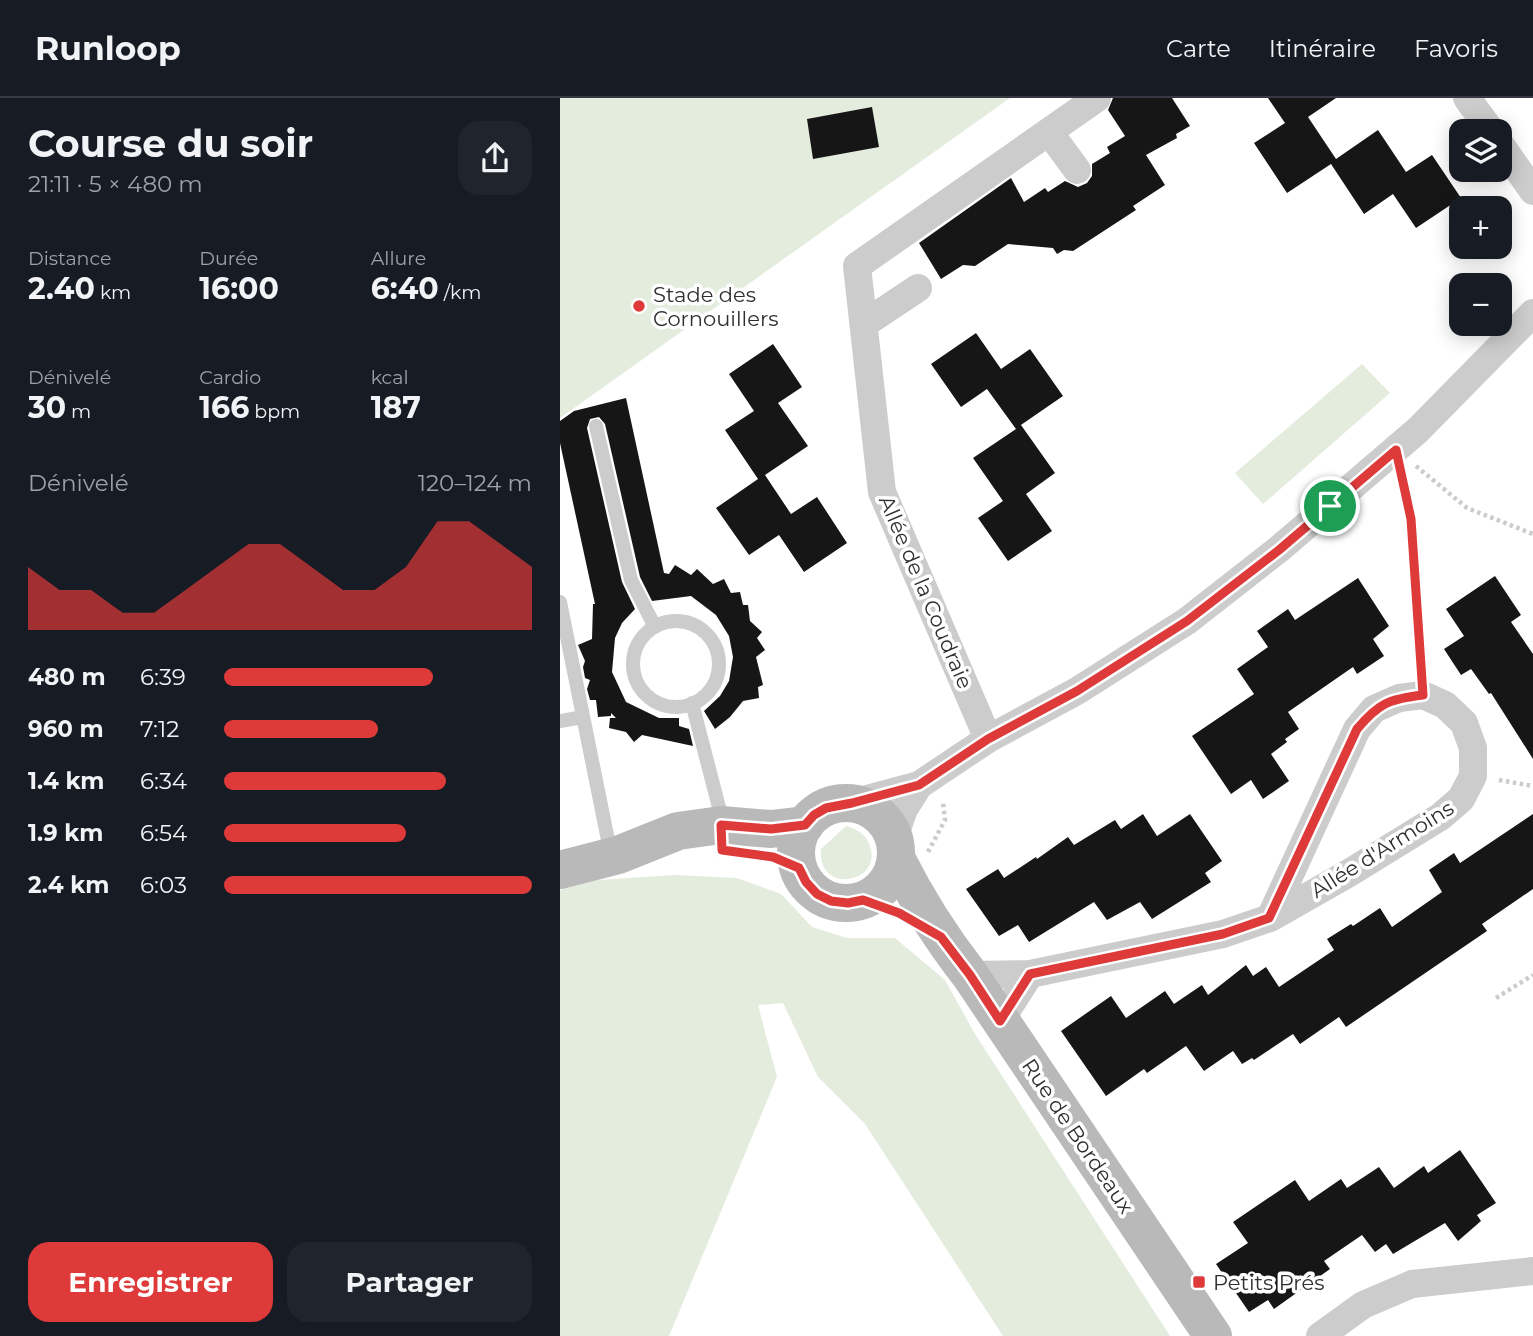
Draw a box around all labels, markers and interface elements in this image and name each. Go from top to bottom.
text: Runloop [35,28,181,68]
text: Carte [1166,34,1231,63]
text: Itinéraire [1269,34,1376,63]
text: Favoris [1414,34,1498,63]
map controls [1449,119,1512,336]
button: layers [1449,119,1512,182]
text: Course du soir [28,120,313,167]
button: share [458,121,532,195]
text: 21:11 · 5 × 480 m [28,170,203,198]
button: + [1449,196,1512,259]
text: Distance [28,247,111,270]
text: Durée [199,247,258,270]
text: Allure [371,247,426,270]
text: 2.40 [28,270,95,307]
text: 16:00 [199,270,279,307]
text: 6:40 [371,270,439,307]
button: − [1449,273,1512,336]
text: km [95,281,131,304]
text: /km [439,281,482,304]
place label: Stade des Cornouillers [653,282,779,331]
marker: Stade des Cornouillers [631,298,647,314]
text: Dénivelé [28,366,111,389]
text: Cardio [199,366,261,389]
text: kcal [371,366,409,389]
text: 30 [28,389,66,426]
text: 166 [199,389,249,426]
text: 187 [371,389,421,426]
text: m [66,400,91,423]
text: bpm [249,400,300,423]
text: Dénivelé [28,469,129,497]
text: 120–124 m [418,469,532,497]
pin [1300,476,1360,536]
icon: arrive [1311,487,1349,525]
street label: Allée de la Coudraie [874,492,978,692]
text: 480 m [28,663,106,691]
text: 6:39 [140,663,186,691]
text: 960 m [28,715,104,743]
text: 7:12 [140,715,179,743]
text: 1.4 km [28,767,105,795]
text: 6:34 [140,767,187,795]
street label: Allée d'Armoins [1306,795,1458,903]
text: 1.9 km [28,819,103,847]
text: 6:54 [140,819,187,847]
text: 2.4 km [28,871,109,899]
text: 6:03 [140,871,187,899]
street label: Rue de Bordeaux [1017,1054,1139,1218]
button: Enregistrer [28,1242,273,1322]
button: Partager [287,1242,532,1322]
place label: Petits Prés [1213,1270,1324,1295]
marker: Petits Prés [1191,1274,1207,1290]

